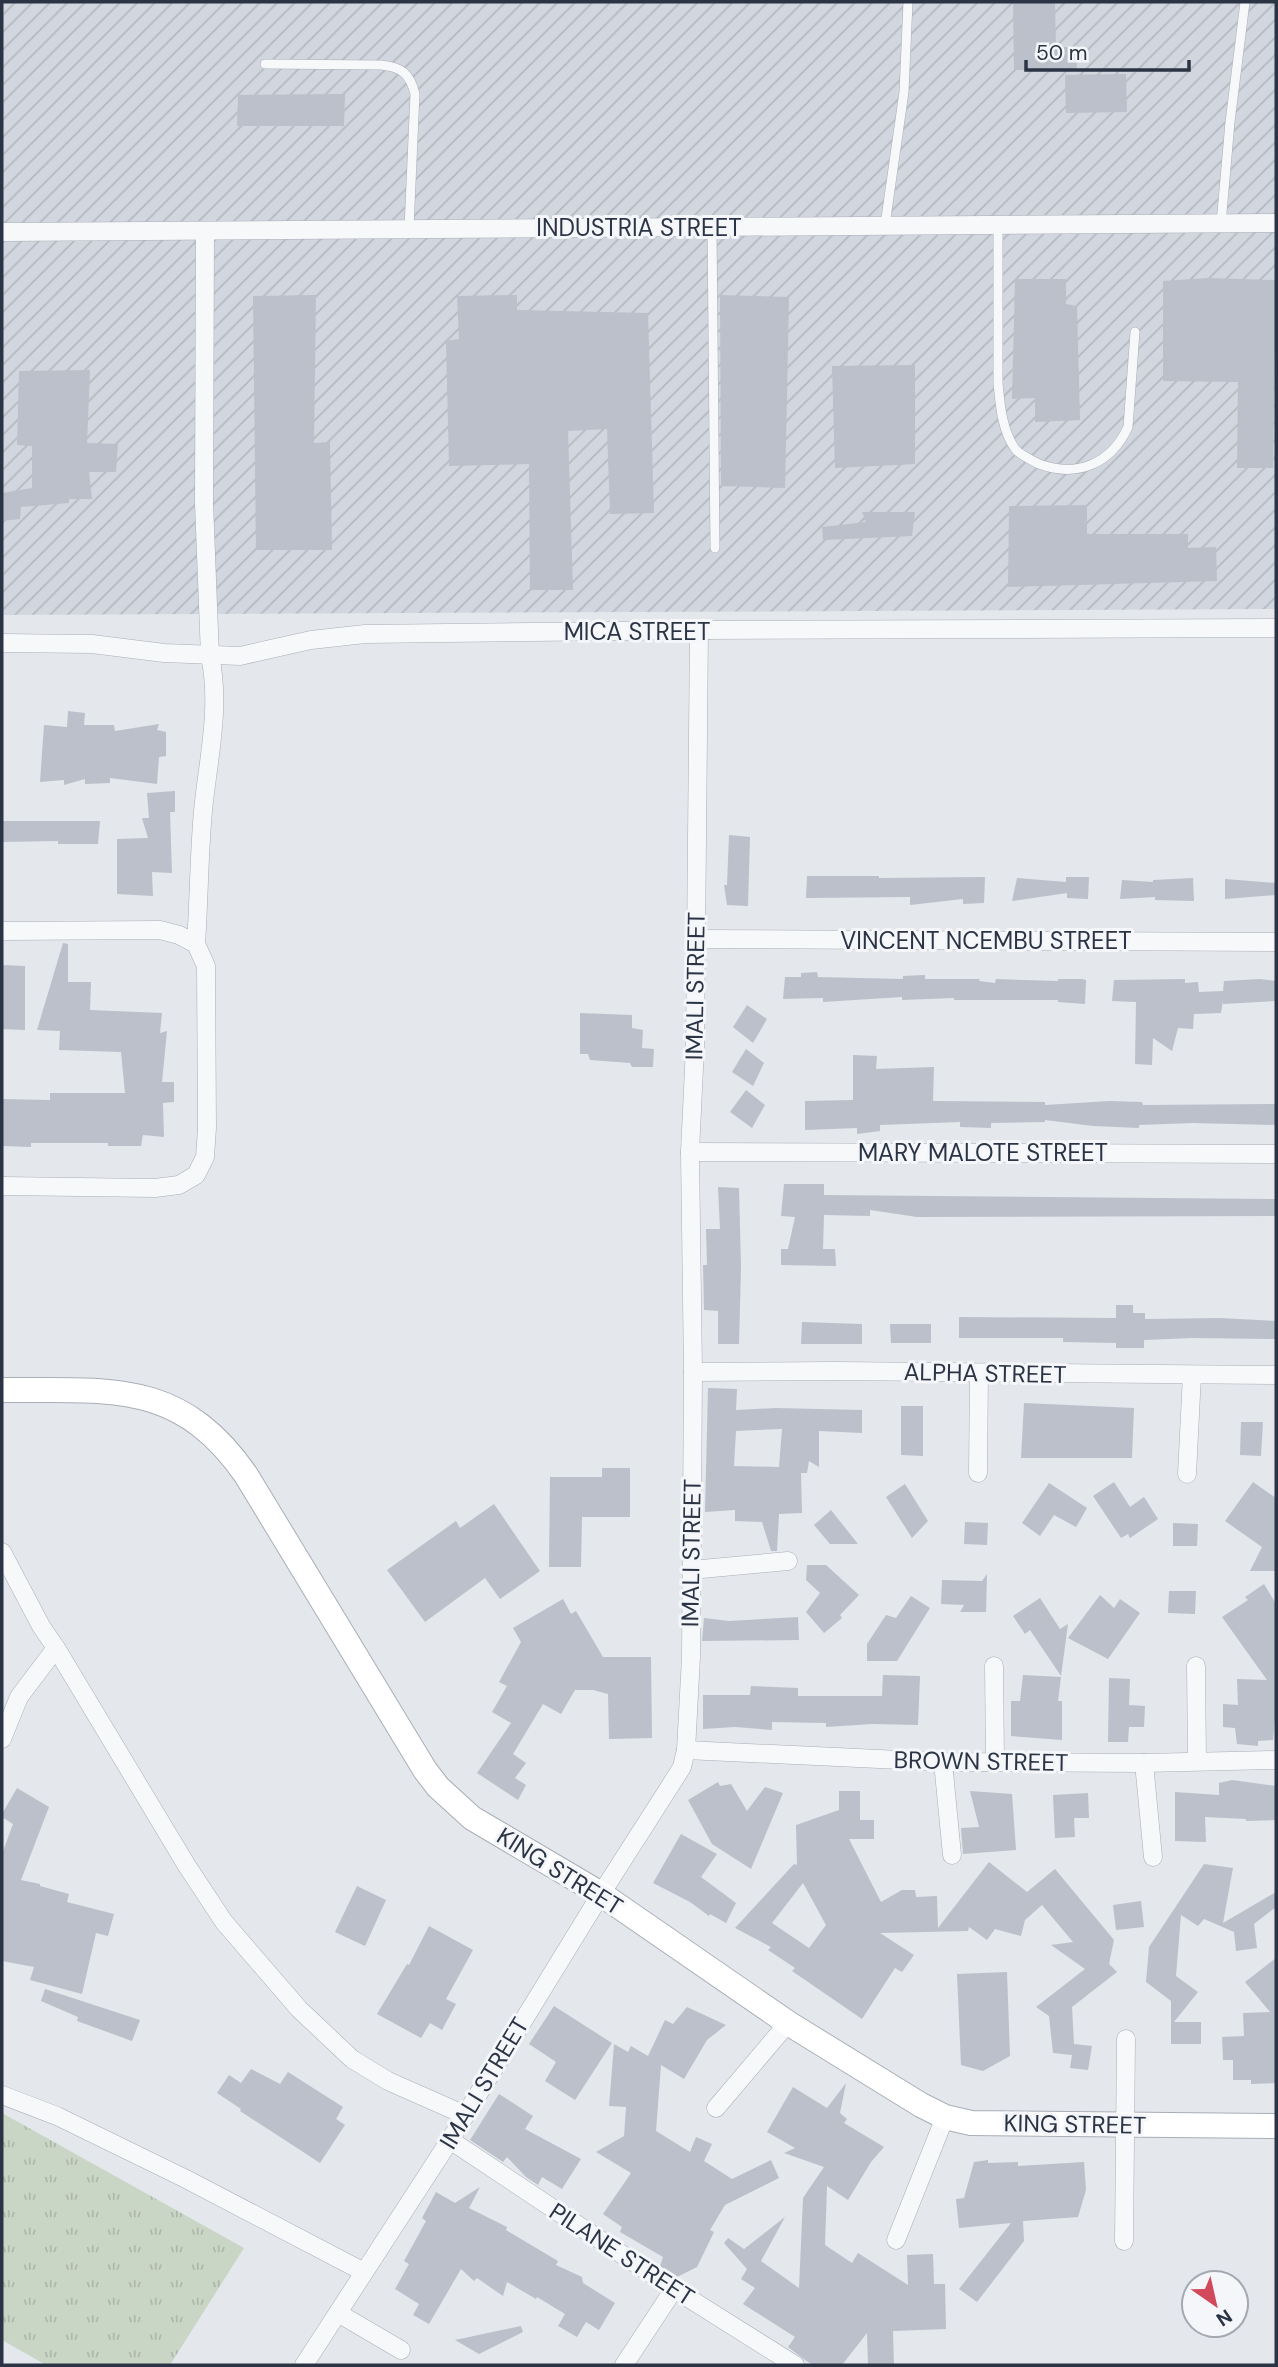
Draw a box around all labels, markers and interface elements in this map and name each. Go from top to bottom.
scale bar [1026,28,1189,72]
text: 50 m [1036,39,1087,67]
street label: INDUSTRIA STREET [536,212,742,243]
street label: MICA STREET [564,616,710,647]
street label: IMALI STREET [678,912,712,1060]
street label: VINCENT NCEMBU STREET [840,925,1132,956]
street label: MARY MALOTE STREET [858,1137,1108,1168]
street label: ALPHA STREET [903,1356,1067,1390]
street label: IMALI STREET [674,1479,708,1627]
street label: BROWN STREET [893,1744,1069,1778]
street label: KING STREET [491,1820,629,1922]
street label: IMALI STREET [433,2011,535,2155]
street label: KING STREET [1003,2107,1147,2141]
street label: PILANE STREET [544,2196,700,2312]
north arrow [1180,2269,1250,2339]
text: N [1211,2303,1237,2332]

